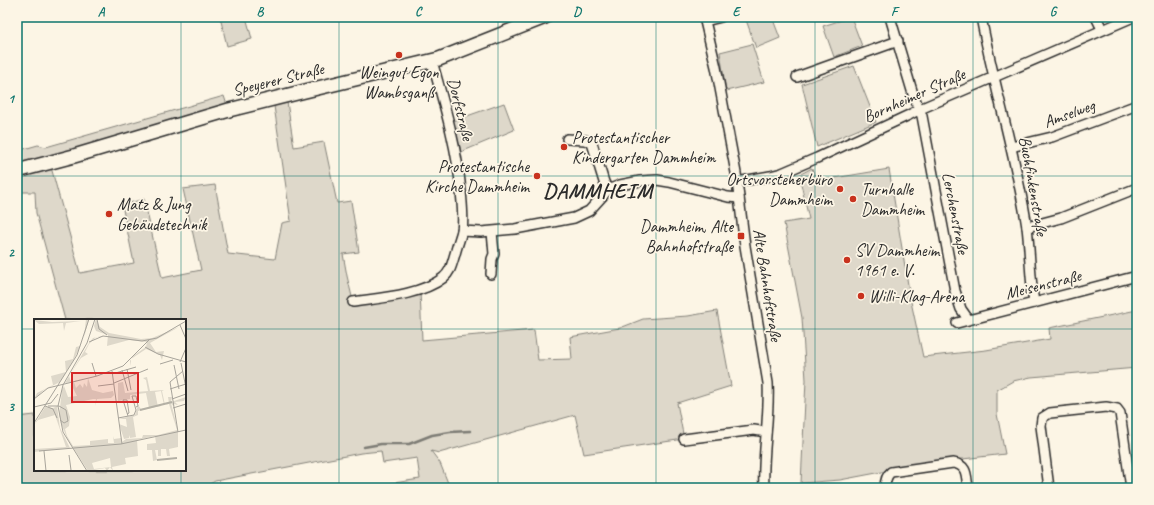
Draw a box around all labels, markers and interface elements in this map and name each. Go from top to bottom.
text: A [98,4,106,20]
text: B [257,4,265,20]
text: C [415,4,423,20]
text: D [573,4,582,20]
text: E [733,4,742,20]
text: F [891,4,900,20]
text: G [1050,4,1058,20]
marker: Weingut Egon Wambsganß [394,50,404,60]
street label: Speyerer Straße [230,58,327,101]
place label: Weingut Egon Wambsganß [359,62,439,103]
street label: Bornheimer Straße [860,63,970,127]
street label: Dorfstraße [443,76,479,144]
text: 1 [8,91,16,107]
street label: Amselweg [1041,94,1099,132]
place label: Protestantischer Kindergarten Dammheim [572,127,717,168]
street label: Buchfinkenstraße [1014,135,1053,239]
marker: Protestantischer Kindergarten Dammheim [559,142,569,152]
place label: Protestantische Kirche Dammheim [425,156,530,197]
place label: Ortsvorsteherbüro Dammheim [726,169,833,210]
marker: Protestantische Kirche Dammheim [532,171,542,181]
street label: Lerchenstraße [937,171,974,257]
district label: DAMMHEIM [543,178,654,204]
place label: Turnhalle Dammheim [861,179,926,220]
marker: Ortsvorsteherbüro Dammheim [835,184,845,194]
place label: Matz & Jung Gebäudetechnik [117,194,208,235]
marker: Turnhalle Dammheim [848,194,858,204]
marker: Matz & Jung Gebäudetechnik [104,209,114,219]
place label: Dammheim, Alte Bahnhofstraße [640,216,734,257]
street label: Alte Bahnhofstraße [748,227,787,344]
marker: Dammheim, Alte Bahnhofstraße [736,231,746,241]
place label: SV Dammheim 1961 e. V. [855,240,941,281]
text: 2 [8,245,15,261]
marker: SV Dammheim 1961 e. V. [842,255,852,265]
street label: Meisenstraße [1003,265,1085,304]
place label: Willi-Klag-Arena [869,286,966,307]
marker: Willi-Klag-Arena [856,291,866,301]
inset map [34,319,186,471]
text: 3 [8,399,15,415]

